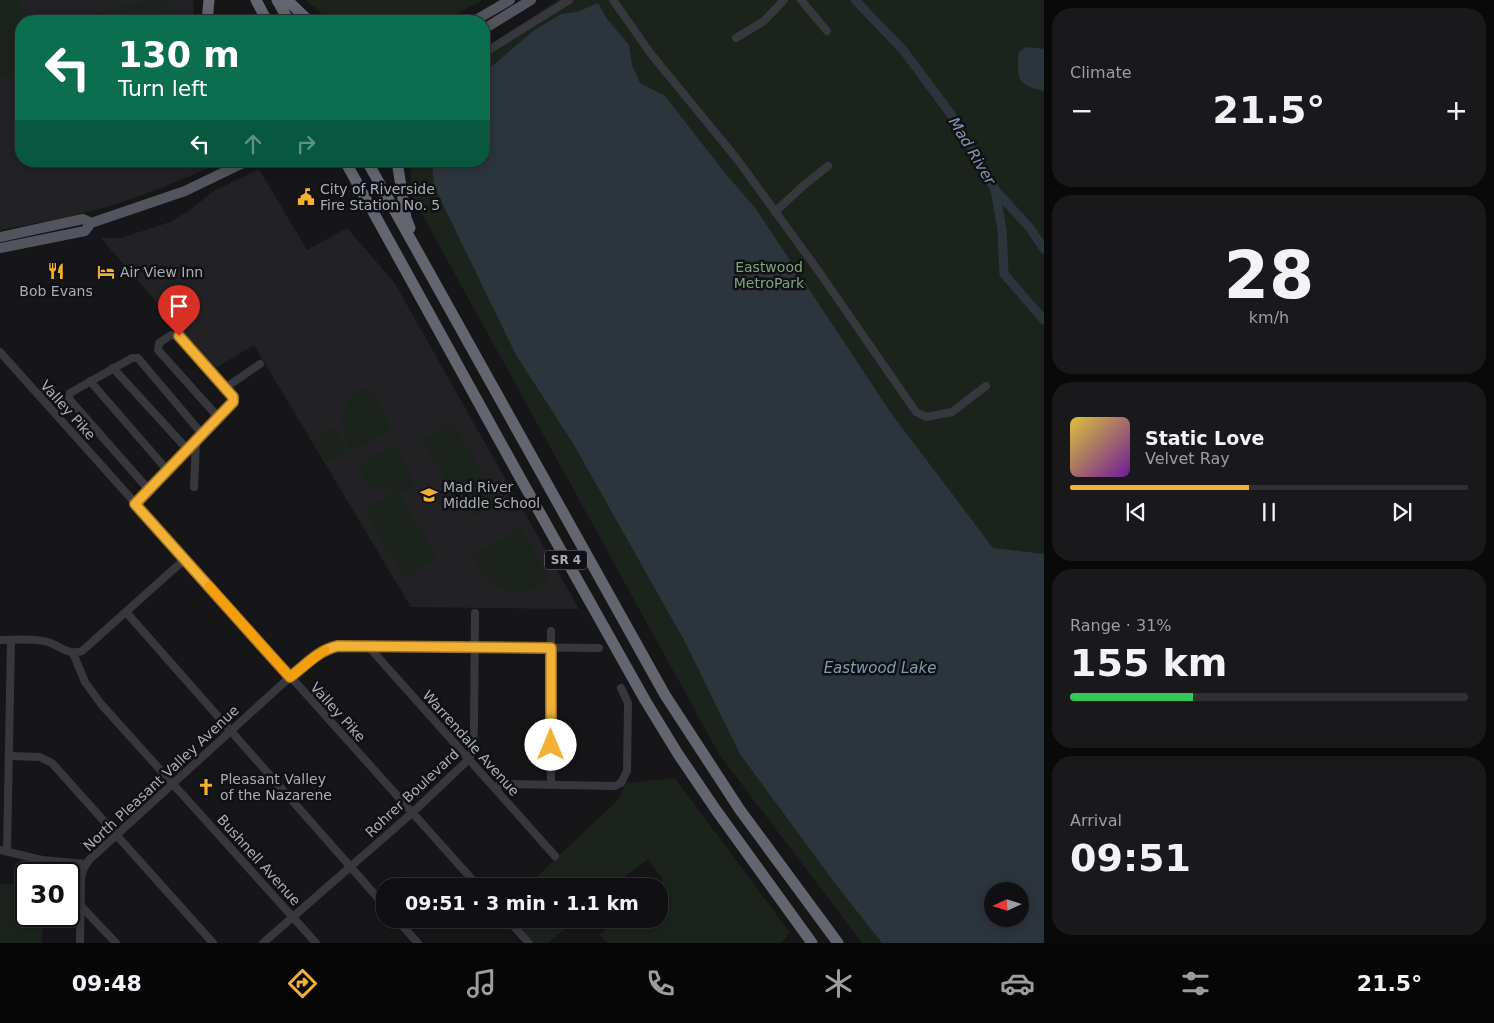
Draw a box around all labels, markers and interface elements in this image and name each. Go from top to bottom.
icon: left [35,35,100,100]
text: 130 m [118,35,240,75]
text: Climate [1070,63,1132,82]
text: Turn left [118,76,207,101]
text: 21.5° [1213,88,1325,132]
text: − [1070,94,1093,127]
text: + [1445,94,1468,127]
water label: Mad River [945,114,1000,189]
icon: left [186,130,214,158]
icon: ahead [239,130,267,158]
icon: right [292,130,320,158]
place label: City of Riverside Fire Station No. 5 [320,181,440,213]
public building icon: City of Riverside Fire Station No. 5 [296,187,316,207]
text: 28 [1224,238,1314,313]
park label: Eastwood MetroPark [734,259,805,291]
restaurant icon: Bob Evans [46,261,66,281]
hotel icon: Air View Inn [96,262,116,282]
place label: Air View Inn [120,264,203,280]
place label: Bob Evans [19,283,93,299]
pin [158,285,200,336]
icon: arrive [165,292,193,320]
text: km/h [1249,308,1289,327]
street label: Valley Pike [37,377,99,443]
text: Static Love [1145,427,1265,449]
text: Velvet Ray [1145,449,1230,468]
place label: Mad River Middle School [443,479,540,511]
school or university icon: Mad River Middle School [419,485,439,505]
icon: previous [1122,498,1150,526]
icon: pause [1255,498,1283,526]
icon: next [1388,498,1416,526]
road number: SR 4 [545,550,587,570]
text: Range · 31% [1070,616,1172,635]
text: 155 km [1070,641,1227,685]
water label: Eastwood Lake [824,659,936,677]
street label: Valley Pike [307,679,369,745]
street label: Warrendale Avenue [419,687,523,799]
street label: North Pleasant Valley Avenue [80,702,242,854]
position arrow [524,718,576,770]
street label: Rohrer Boulevard [362,746,462,840]
place label: Pleasant Valley of the Nazarene [220,771,332,803]
church icon: Pleasant Valley of the Nazarene [196,777,216,797]
street label: Bushnell Avenue [214,811,304,909]
text: Arrival [1070,811,1122,830]
text: 09:51 [1070,836,1191,880]
speed limit sign: 30 [15,862,80,927]
north arrow [984,882,1029,928]
map controls [984,882,1029,927]
text: 09:51 · 3 min · 1.1 km [405,892,639,914]
icon: directions [285,966,320,1001]
icon: music [464,966,499,1001]
icon: phone [643,966,678,1001]
icon: climate [821,966,856,1001]
icon: car [1000,966,1035,1001]
icon: filters [1178,966,1213,1001]
text: 09:48 [72,971,142,996]
text: 21.5° [1357,971,1422,996]

